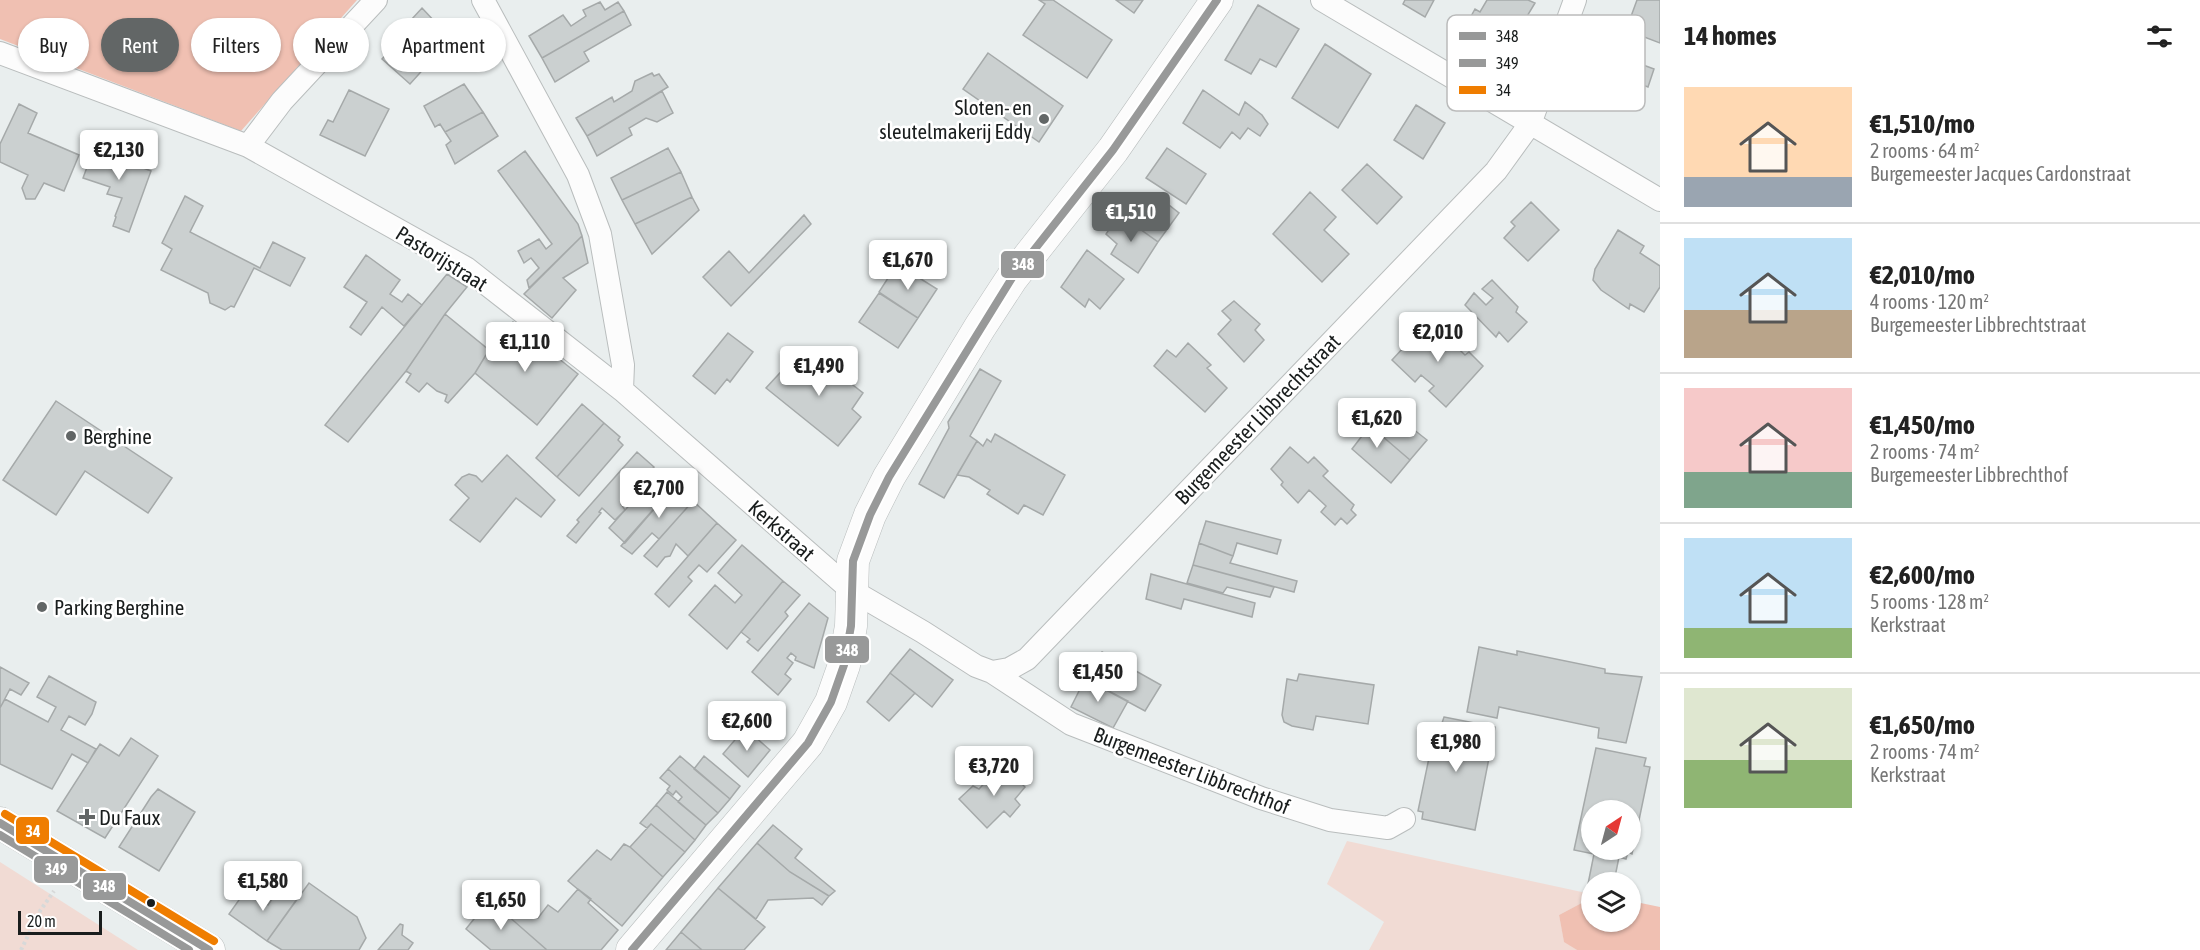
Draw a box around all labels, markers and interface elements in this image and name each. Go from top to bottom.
legend [1447,15,1645,111]
chip: Buy [18,18,89,72]
chip: Rent [101,18,179,72]
chip: Filters [191,18,281,72]
chip: New [293,18,369,72]
chip: Apartment [381,18,506,72]
icon: filters [2143,20,2176,53]
text: 14 homes [1684,21,1777,51]
text: 348 [1496,27,1519,45]
text: 349 [1496,54,1519,72]
text: 34 [1496,81,1511,99]
place label: Sloten- en sleutelmakerij Eddy [879,95,1032,143]
text: €1,510/mo [1870,109,1975,139]
icon: home [1732,111,1804,183]
marker: Sloten- en sleutelmakerij Eddy [1037,112,1051,126]
pin: €2,130 [70,130,168,181]
text: €2,130 [94,138,144,161]
text: 2 rooms · 64 m² [1870,139,1980,162]
text: Burgemeester Jacques Cardonstraat [1870,162,2131,185]
pin: €1,510 [1082,192,1180,243]
text: €1,510 [1106,200,1156,223]
street label: Pastorijstraat [392,220,492,296]
pin: €1,670 [859,240,957,291]
text: €1,670 [883,248,933,271]
line badge: 348 [1000,250,1045,279]
text: 348 [1012,255,1035,273]
text: €2,010/mo [1870,260,1975,290]
icon: home [1732,262,1804,334]
text: 4 rooms · 120 m² [1870,290,1989,313]
pin: €2,010 [1389,312,1487,363]
text: Burgemeester Libbrechtstraat [1870,313,2086,336]
text: €2,010 [1413,320,1463,343]
pin: €1,110 [476,322,574,373]
street label: Burgemeester Libbrechtstraat [1170,329,1344,509]
text: €1,110 [500,330,550,353]
pin: €1,490 [770,346,868,397]
text: €1,490 [794,354,844,377]
pin: €1,620 [1328,398,1426,449]
text: €1,620 [1352,406,1402,429]
text: €1,450/mo [1870,410,1975,440]
icon: home [1732,412,1804,484]
place label: Berghine [83,424,152,448]
marker: Berghine [64,429,78,443]
text: 2 rooms · 74 m² [1870,440,1980,463]
text: Burgemeester Libbrechthof [1870,463,2068,486]
pin: €2,700 [610,468,708,519]
text: €2,700 [634,476,684,499]
street label: Kerkstraat [744,495,820,565]
text: €2,600/mo [1870,560,1975,590]
icon: home [1732,562,1804,634]
text: 5 rooms · 128 m² [1870,590,1989,613]
place label: Parking Berghine [54,595,184,619]
marker: Parking Berghine [35,600,49,614]
text: Kerkstraat [1870,613,1946,636]
line badge: 348 [824,635,870,664]
text: 348 [836,641,859,659]
pin: €1,450 [1049,652,1147,703]
text: €1,450 [1073,660,1123,683]
pin: €2,600 [698,701,796,752]
text: €2,600 [722,709,772,732]
text: €1,650/mo [1870,710,1975,740]
icon: home [1732,712,1804,784]
street label: Burgemeester Libbrechthof [1091,722,1294,819]
pin: €1,980 [1407,722,1505,773]
text: €1,980 [1431,730,1481,753]
text: 2 rooms · 74 m² [1870,740,1980,763]
pin: €3,720 [945,746,1043,797]
text: €3,720 [969,754,1019,777]
text: Kerkstraat [1870,763,1946,786]
north arrow [1581,800,1641,860]
map controls [1581,800,1641,932]
place label: Du Faux [99,805,161,829]
marker: Du Faux [80,810,94,824]
line badge: 34 [15,816,50,845]
text: 34 [25,822,41,840]
line badge: 349 [33,855,79,884]
text: 349 [45,860,68,878]
pin: €1,580 [214,861,312,912]
text: €1,580 [238,869,288,892]
line badge: 348 [82,872,127,901]
button: layers [1581,872,1641,932]
text: 348 [93,877,116,895]
pin: €1,650 [452,880,550,931]
text: €1,650 [476,888,526,911]
unlabelled marker [145,897,157,909]
scale bar [18,908,102,936]
text: 20 m [27,912,56,930]

